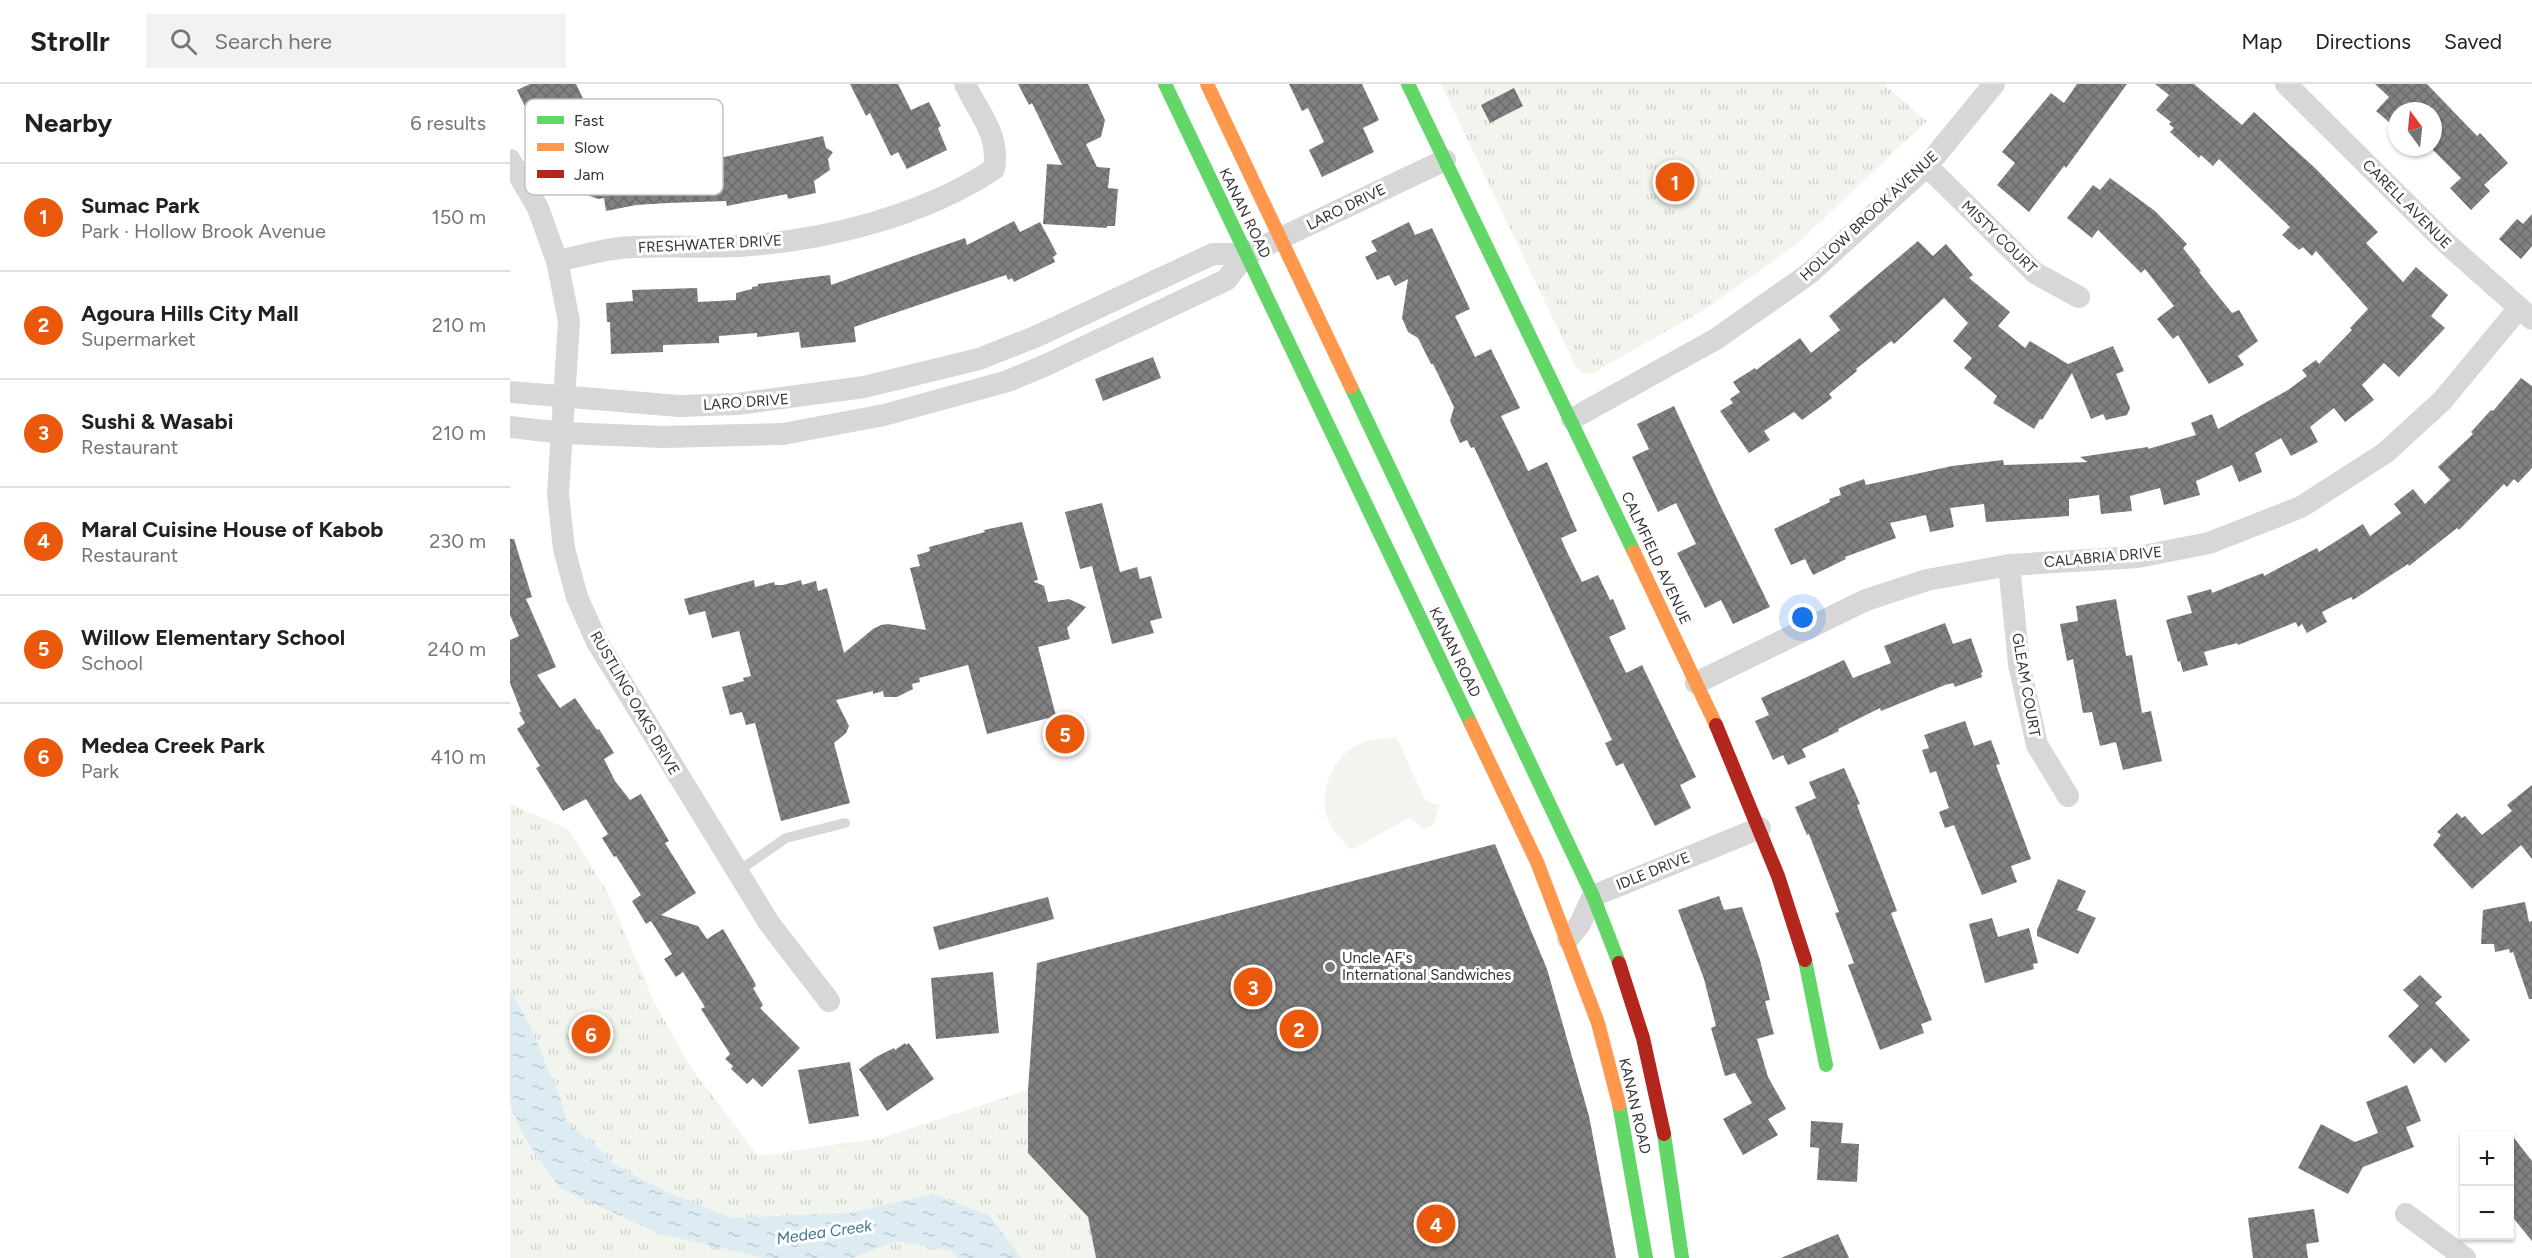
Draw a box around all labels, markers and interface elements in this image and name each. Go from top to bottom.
search box [146,14,566,68]
text: Strollr [30,24,110,58]
icon: search [167,25,200,58]
text: Search here [215,28,332,55]
text: Map [2241,29,2282,54]
text: Directions [2315,29,2411,54]
text: Saved [2444,29,2502,54]
legend [525,99,723,195]
north arrow [2388,102,2442,156]
text: Nearby [24,107,112,139]
text: 6 results [410,111,486,135]
text: Fast [574,111,604,130]
text: Slow [574,138,609,157]
street label: HOLLOW BROOK AVENUE [1796,147,1942,285]
street label: CARELL AVENUE [2359,156,2455,252]
pin: 1 [1656,160,1694,204]
text: Jam [574,165,604,184]
street label: KANAN ROAD [1215,165,1275,261]
street label: LARO DRIVE [1304,180,1388,234]
text: Sumac Park [81,192,200,219]
street label: MISTY COURT [1958,197,2041,278]
text: 1 [39,205,48,229]
text: 150 m [431,205,486,229]
text: Park · Hollow Brook Avenue [81,219,326,243]
street label: FRESHWATER DRIVE [638,231,782,257]
text: Agoura Hills City Mall [81,300,299,327]
text: 2 [38,313,49,337]
text: 210 m [432,313,486,337]
text: Supermarket [81,327,196,351]
street label: LARO DRIVE [703,390,789,414]
text: Sushi & Wasabi [81,408,233,435]
text: 3 [38,421,49,445]
text: 210 m [432,421,486,445]
text: Restaurant [81,435,178,459]
street label: CALMFIELD AVENUE [1617,489,1695,627]
text: Maral Cuisine House of Kabob [81,516,383,543]
text: 4 [37,529,50,553]
text: 230 m [429,529,486,553]
text: Restaurant [81,543,178,567]
street label: CALABRIA DRIVE [2043,543,2163,571]
your location [1788,603,1817,632]
street label: KANAN ROAD [1425,604,1485,700]
text: Willow Elementary School [81,624,345,651]
street label: RUSTLING OAKS DRIVE [586,628,684,778]
street label: GLEAM COURT [2008,632,2044,739]
text: 5 [38,637,49,661]
text: 240 m [428,637,486,661]
text: School [81,651,143,675]
pin: 5 [1046,712,1084,756]
text: Medea Creek Park [81,732,265,759]
text: 6 [38,745,49,769]
text: 410 m [431,745,486,769]
text: Park [81,759,119,783]
street label: IDLE DRIVE [1614,848,1692,894]
place label: Uncle AF's International Sandwiches [1342,949,1511,984]
marker: Uncle AF's International Sandwiches [1323,960,1337,974]
pin: 3 [1234,964,1272,1010]
pin: 2 [1280,1006,1318,1052]
pin: 6 [572,1012,610,1056]
street label: KANAN ROAD [1615,1056,1655,1156]
map controls [2460,1132,2514,1240]
button: + [2460,1132,2514,1186]
button: − [2460,1186,2514,1240]
pin: 4 [1416,1202,1456,1246]
water label: Medea Creek [775,1216,874,1248]

